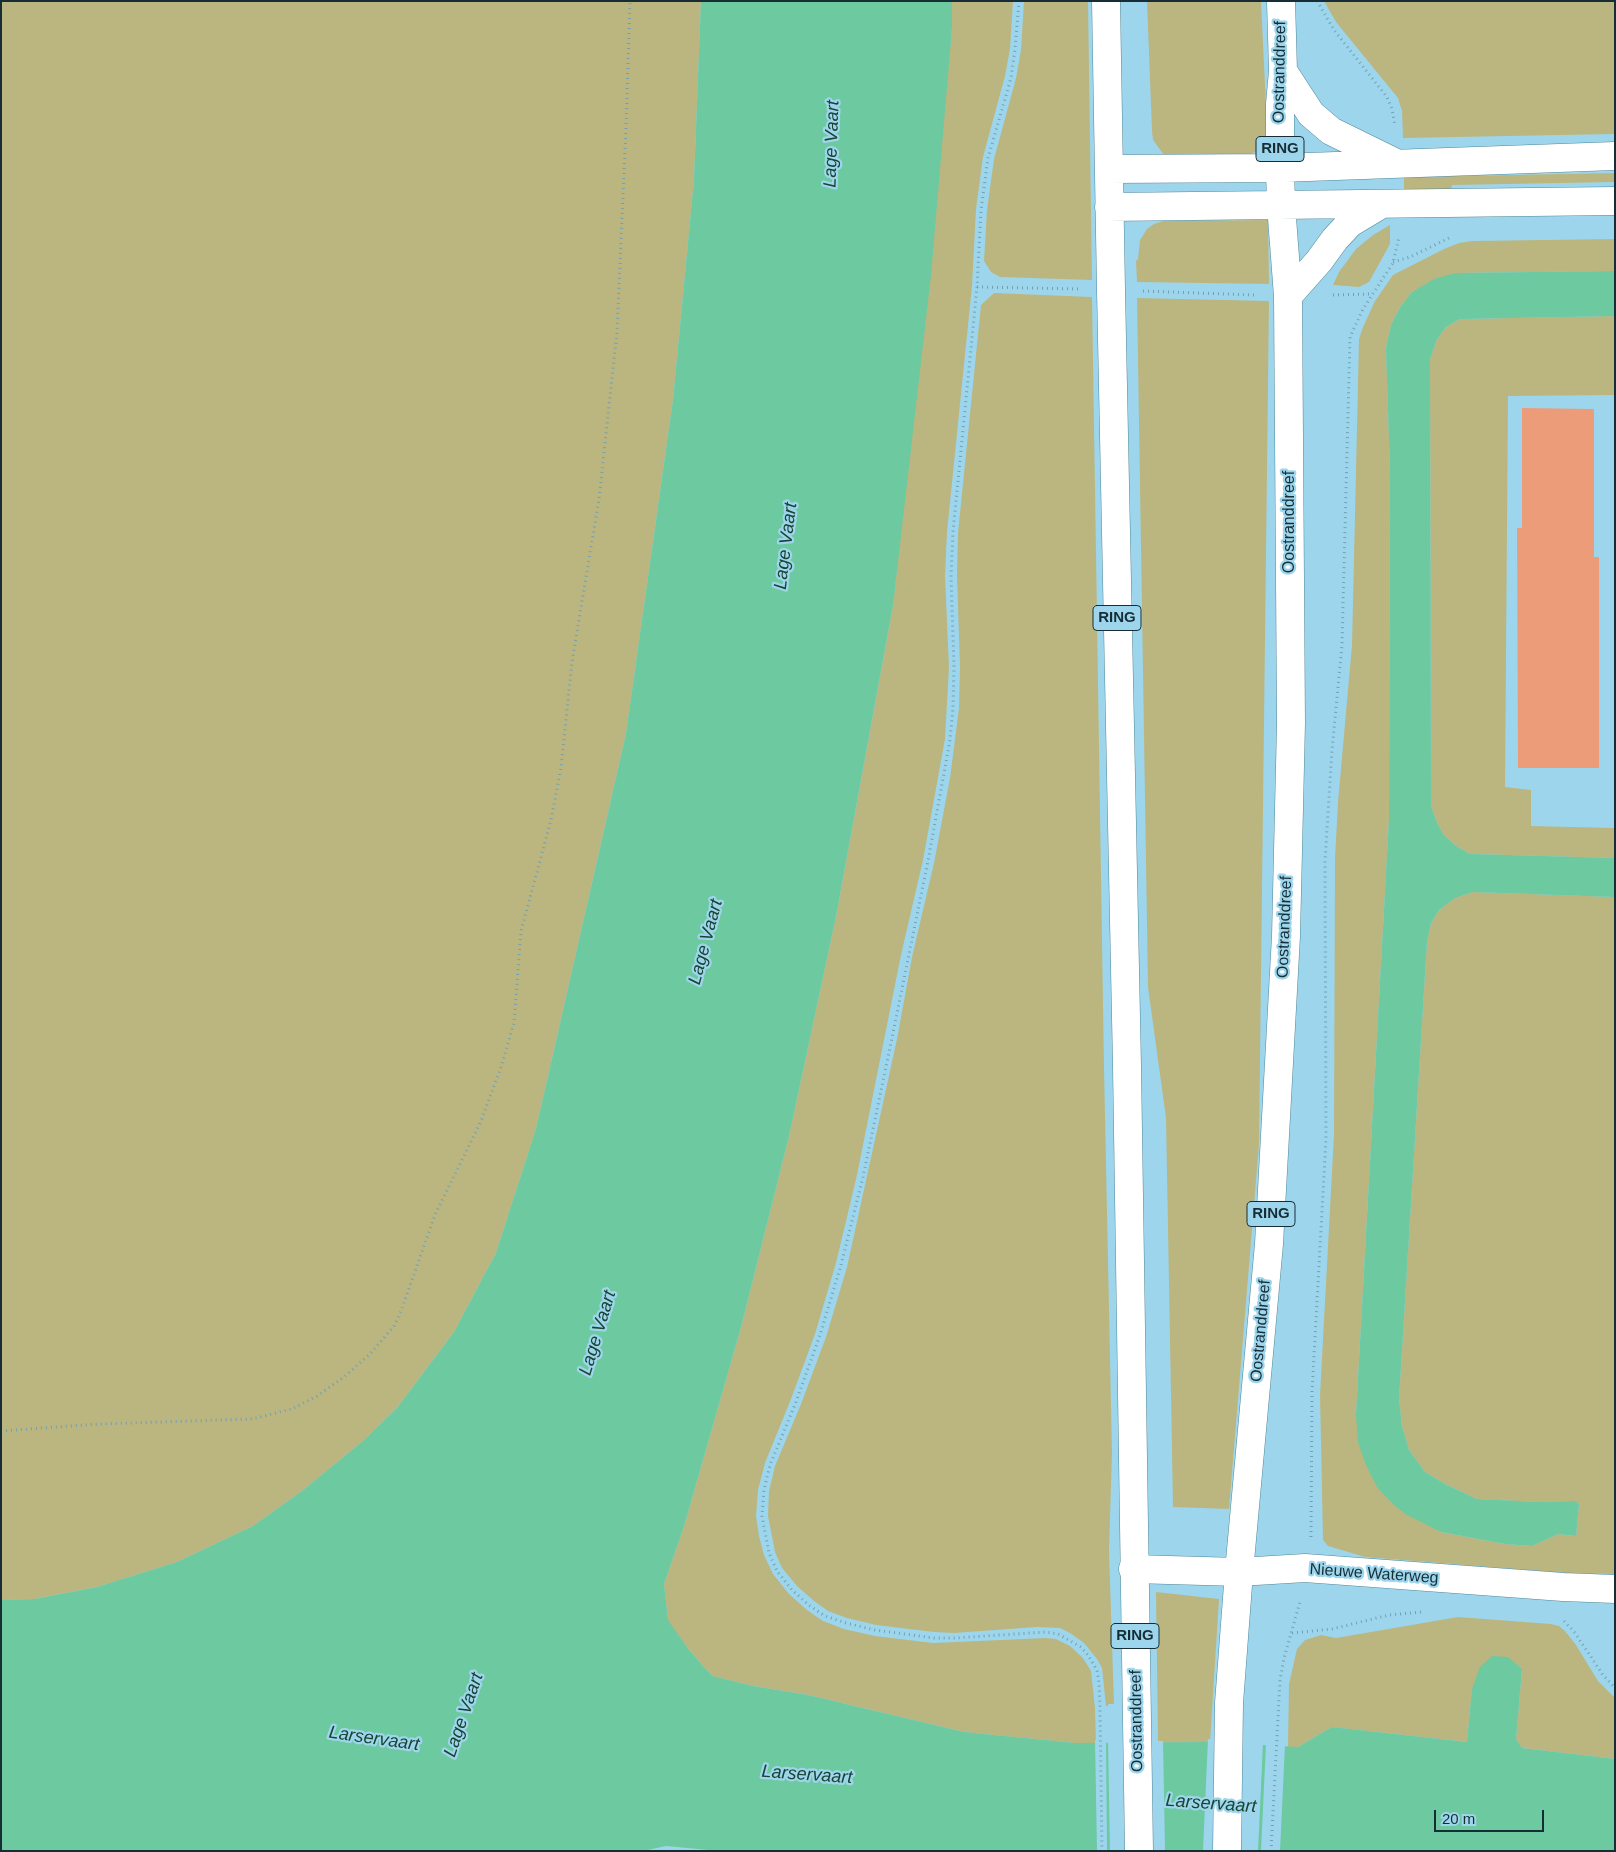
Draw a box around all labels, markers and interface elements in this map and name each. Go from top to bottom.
street label: Oostranddreef [1270,21,1290,123]
water label: Lage Vaart [820,100,844,188]
road number: RING [1256,136,1304,162]
street label: Oostranddreef [1280,471,1300,573]
water label: Lage Vaart [770,501,802,591]
road number: RING [1093,606,1141,630]
street label: Oostranddreef [1274,876,1296,978]
water label: Lage Vaart [684,897,728,987]
road number: RING [1247,1202,1295,1226]
street label: Oostranddreef [1247,1279,1275,1383]
water label: Lage Vaart [575,1288,621,1378]
street label: Nieuwe Waterweg [1309,1560,1439,1588]
road number: RING [1111,1624,1159,1648]
water label: Lage Vaart [440,1670,488,1760]
street label: Oostranddreef [1127,1670,1147,1772]
water label: Larservaart [327,1722,421,1756]
water label: Larservaart [761,1761,853,1789]
water label: Larservaart [1165,1790,1257,1818]
scale bar [1436,1800,1546,1832]
text: 20 m [1442,1810,1475,1827]

